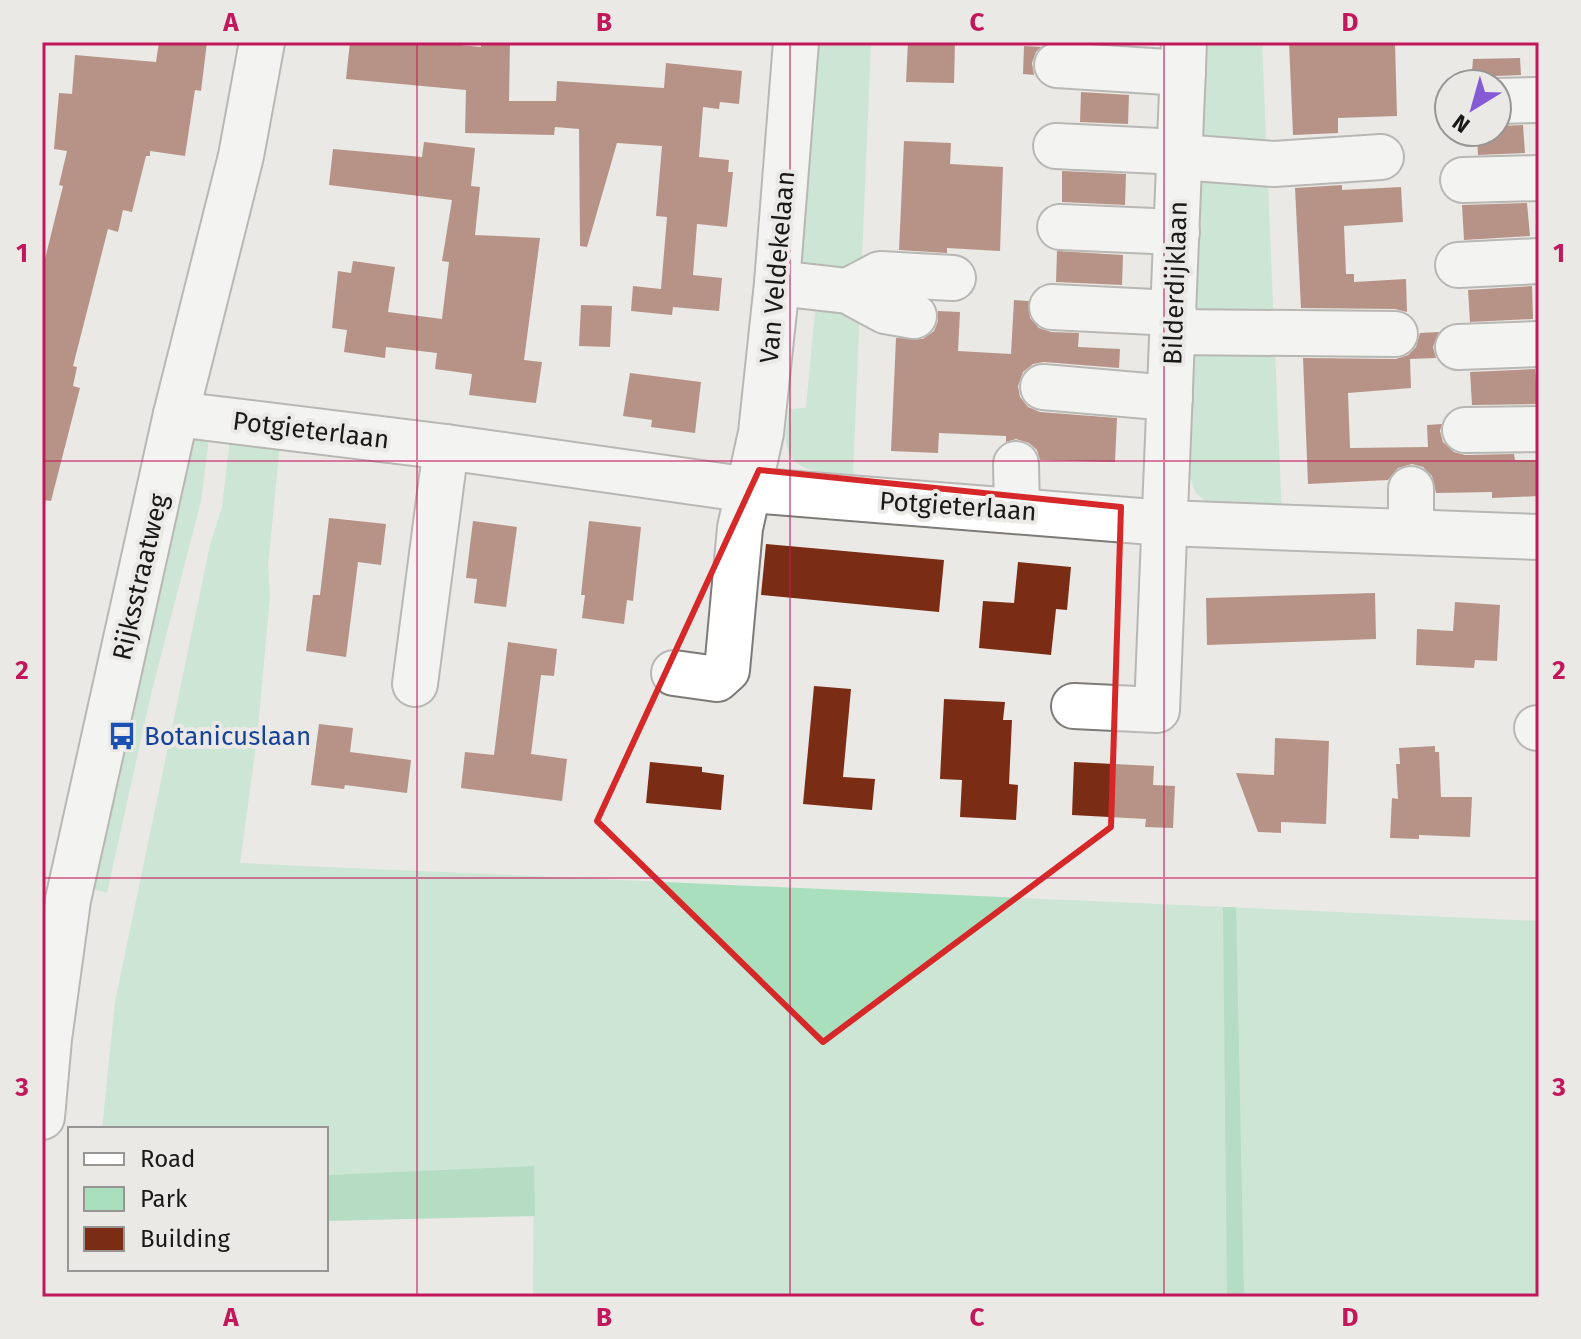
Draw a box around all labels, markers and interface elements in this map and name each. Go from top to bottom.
text: A [222,7,239,38]
text: B [596,7,612,38]
text: C [970,7,985,38]
text: D [1342,7,1359,38]
north arrow [1433,68,1513,148]
text: N [1447,108,1475,139]
street label: Van Veldekelaan [754,170,801,365]
street label: Bilderdijklaan [1157,201,1194,365]
text: 1 [16,238,28,269]
text: 1 [1553,238,1565,269]
street label: Potgieterlaan [231,406,391,455]
street label: Potgieterlaan [878,486,1038,527]
street label: Rijksstraatweg [106,490,175,663]
text: 2 [15,655,29,686]
text: 2 [1552,655,1566,686]
bus stop icon: Botanicuslaan [107,721,137,751]
place label: Botanicuslaan [144,721,311,752]
text: 3 [14,1072,29,1103]
text: 3 [1551,1072,1566,1103]
legend [68,1127,328,1271]
text: Road [140,1145,195,1173]
text: Park [140,1185,188,1213]
text: Building [140,1225,230,1253]
text: A [222,1302,239,1333]
text: B [596,1302,612,1333]
text: C [970,1302,985,1333]
text: D [1342,1302,1359,1333]

